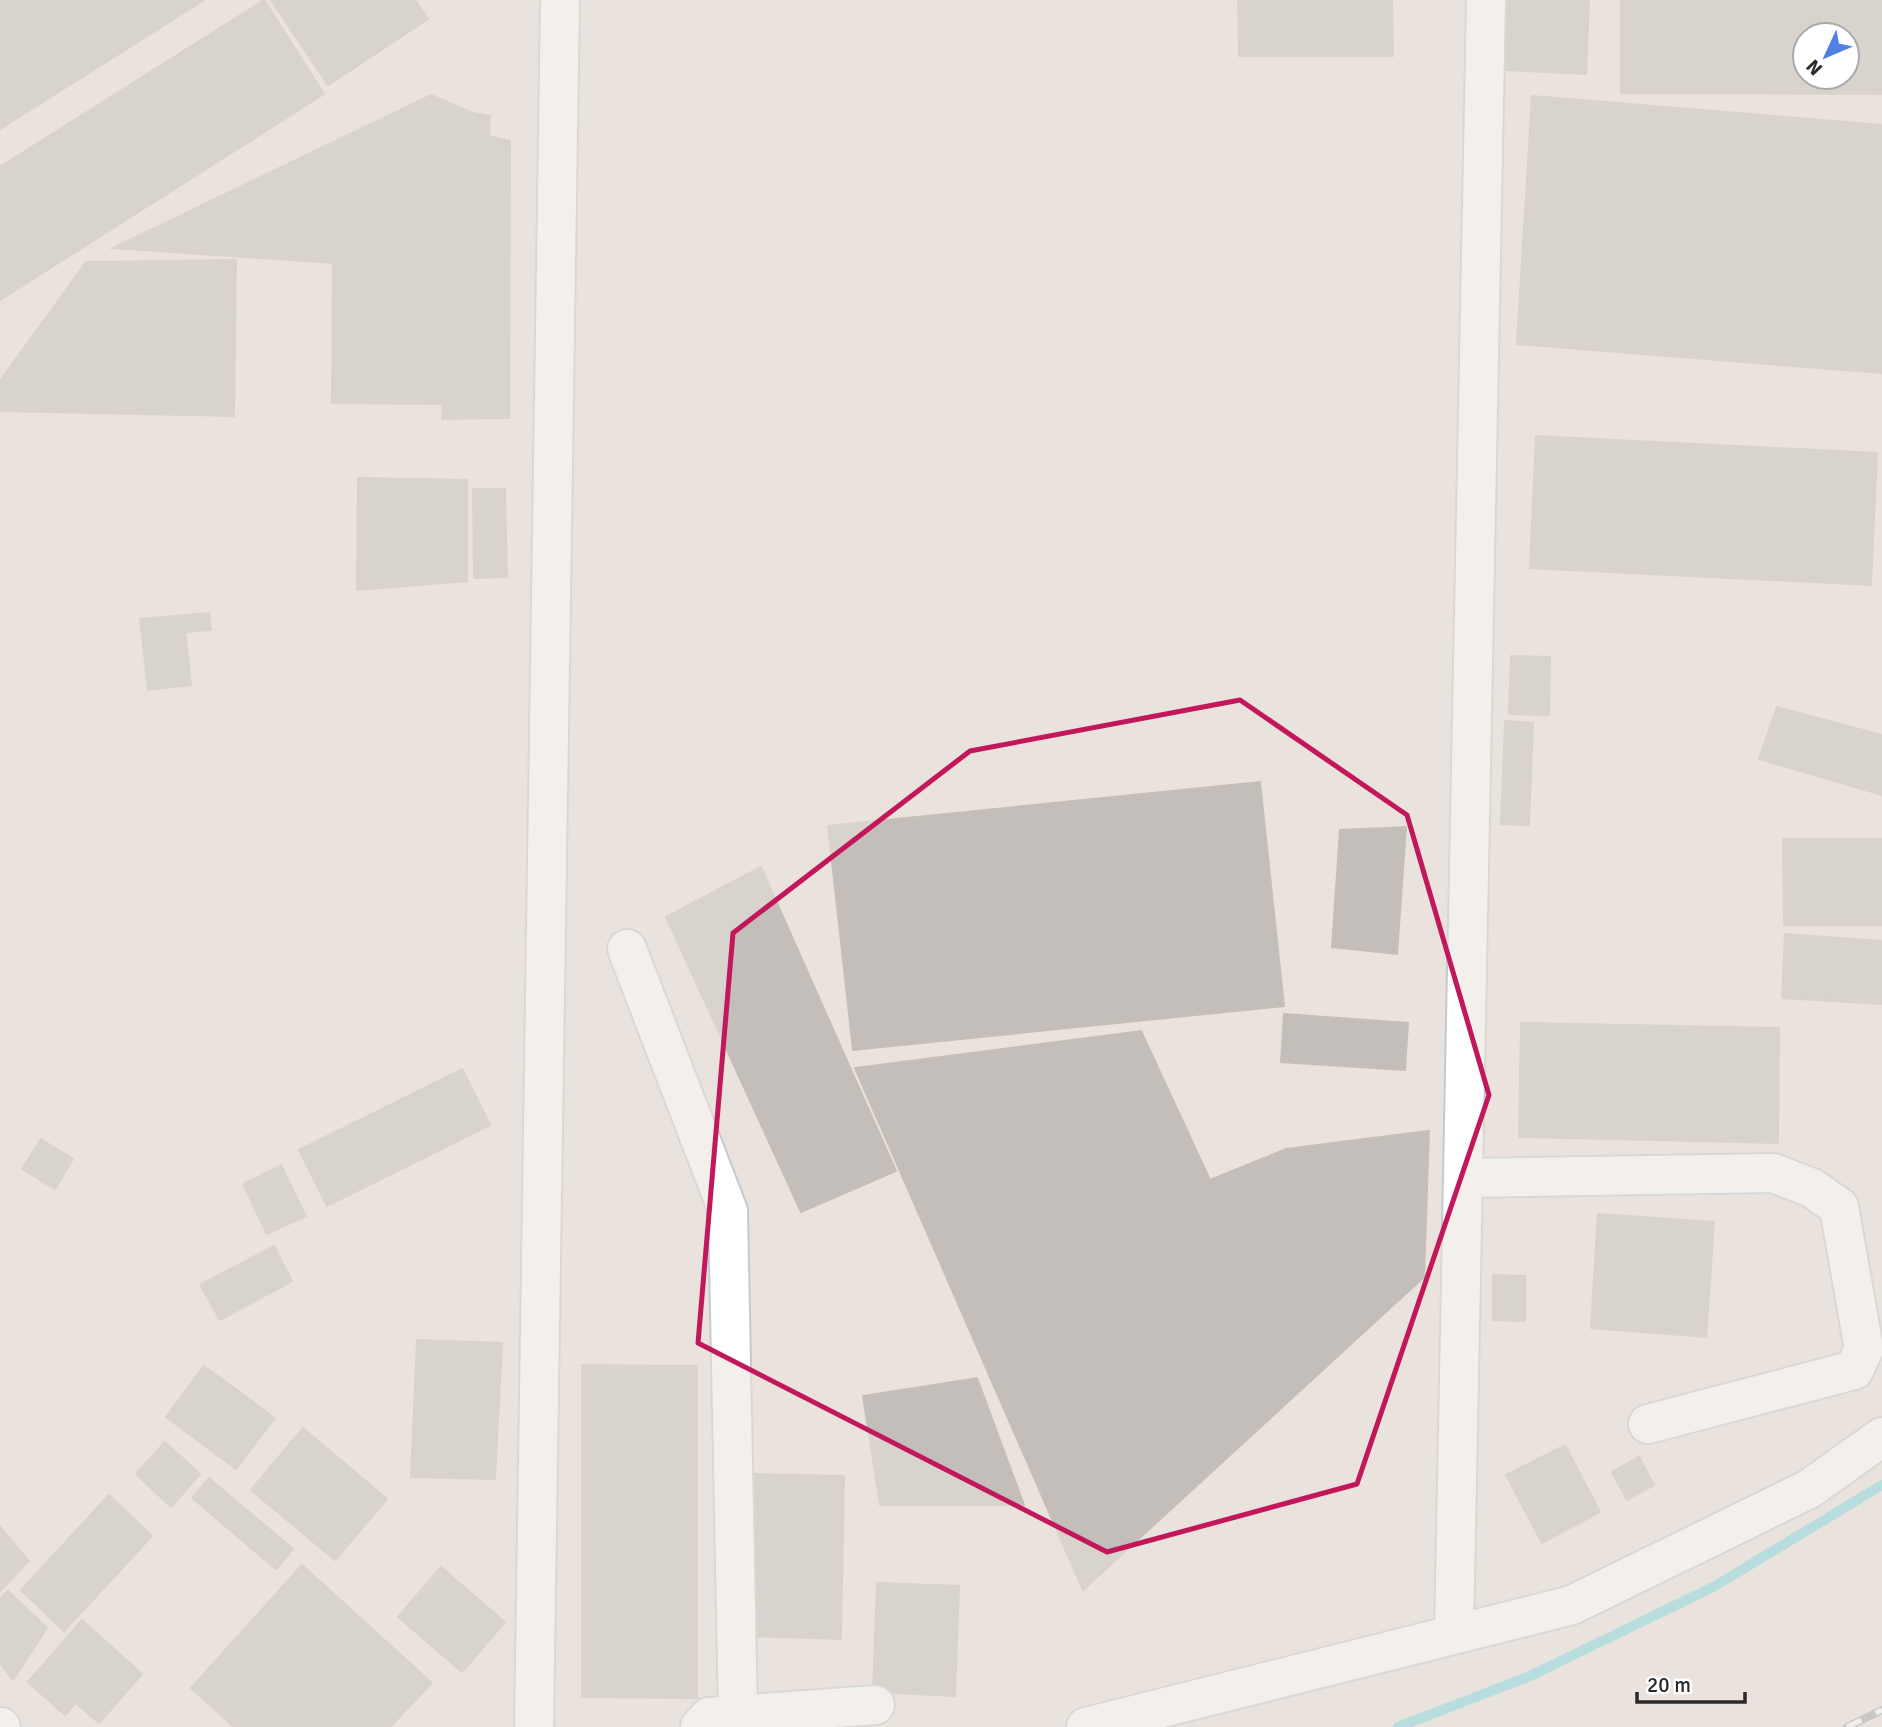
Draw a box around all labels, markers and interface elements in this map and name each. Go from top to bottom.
north arrow [1791,21,1861,91]
text: N [1801,54,1828,80]
scale bar [1637,1660,1745,1704]
text: 20 m [1647,1672,1691,1698]

